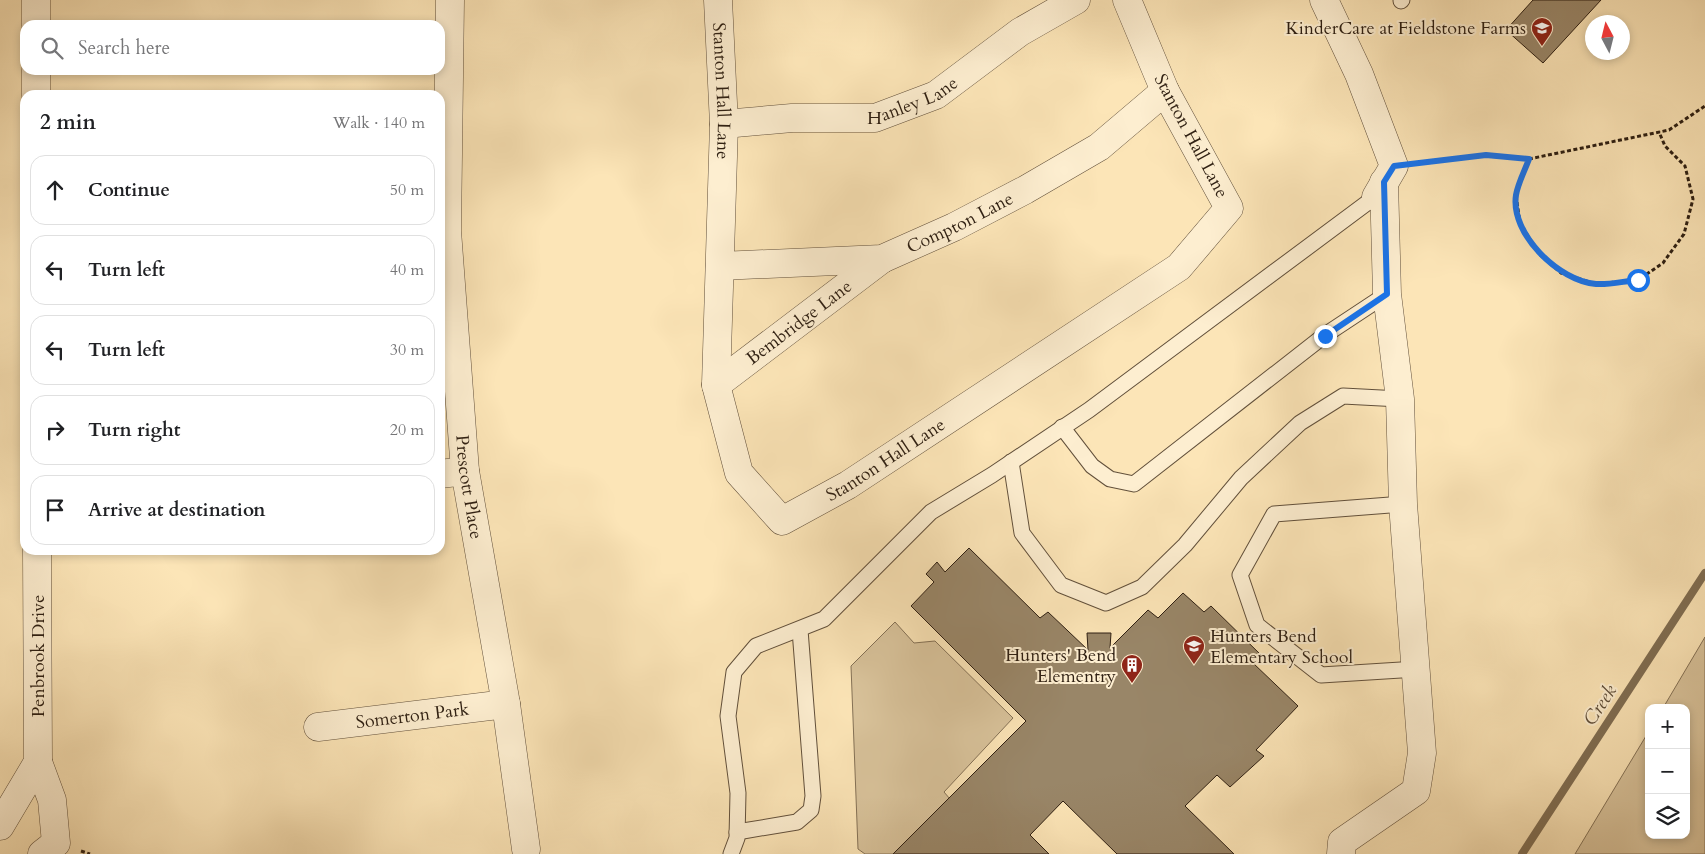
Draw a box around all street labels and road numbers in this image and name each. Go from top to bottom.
street label: Stanton Hall Lane [707,22,737,160]
street label: Hanley Lane [867,70,963,131]
street label: Stanton Hall Lane [1148,70,1234,202]
street label: Compton Lane [902,186,1017,259]
street label: Bembridge Lane [741,274,857,370]
street label: Stanton Hall Lane [821,412,950,507]
street label: Prescott Place [450,434,489,541]
street label: Penbrook Drive [26,595,51,717]
street label: Somerton Park [354,696,471,735]

